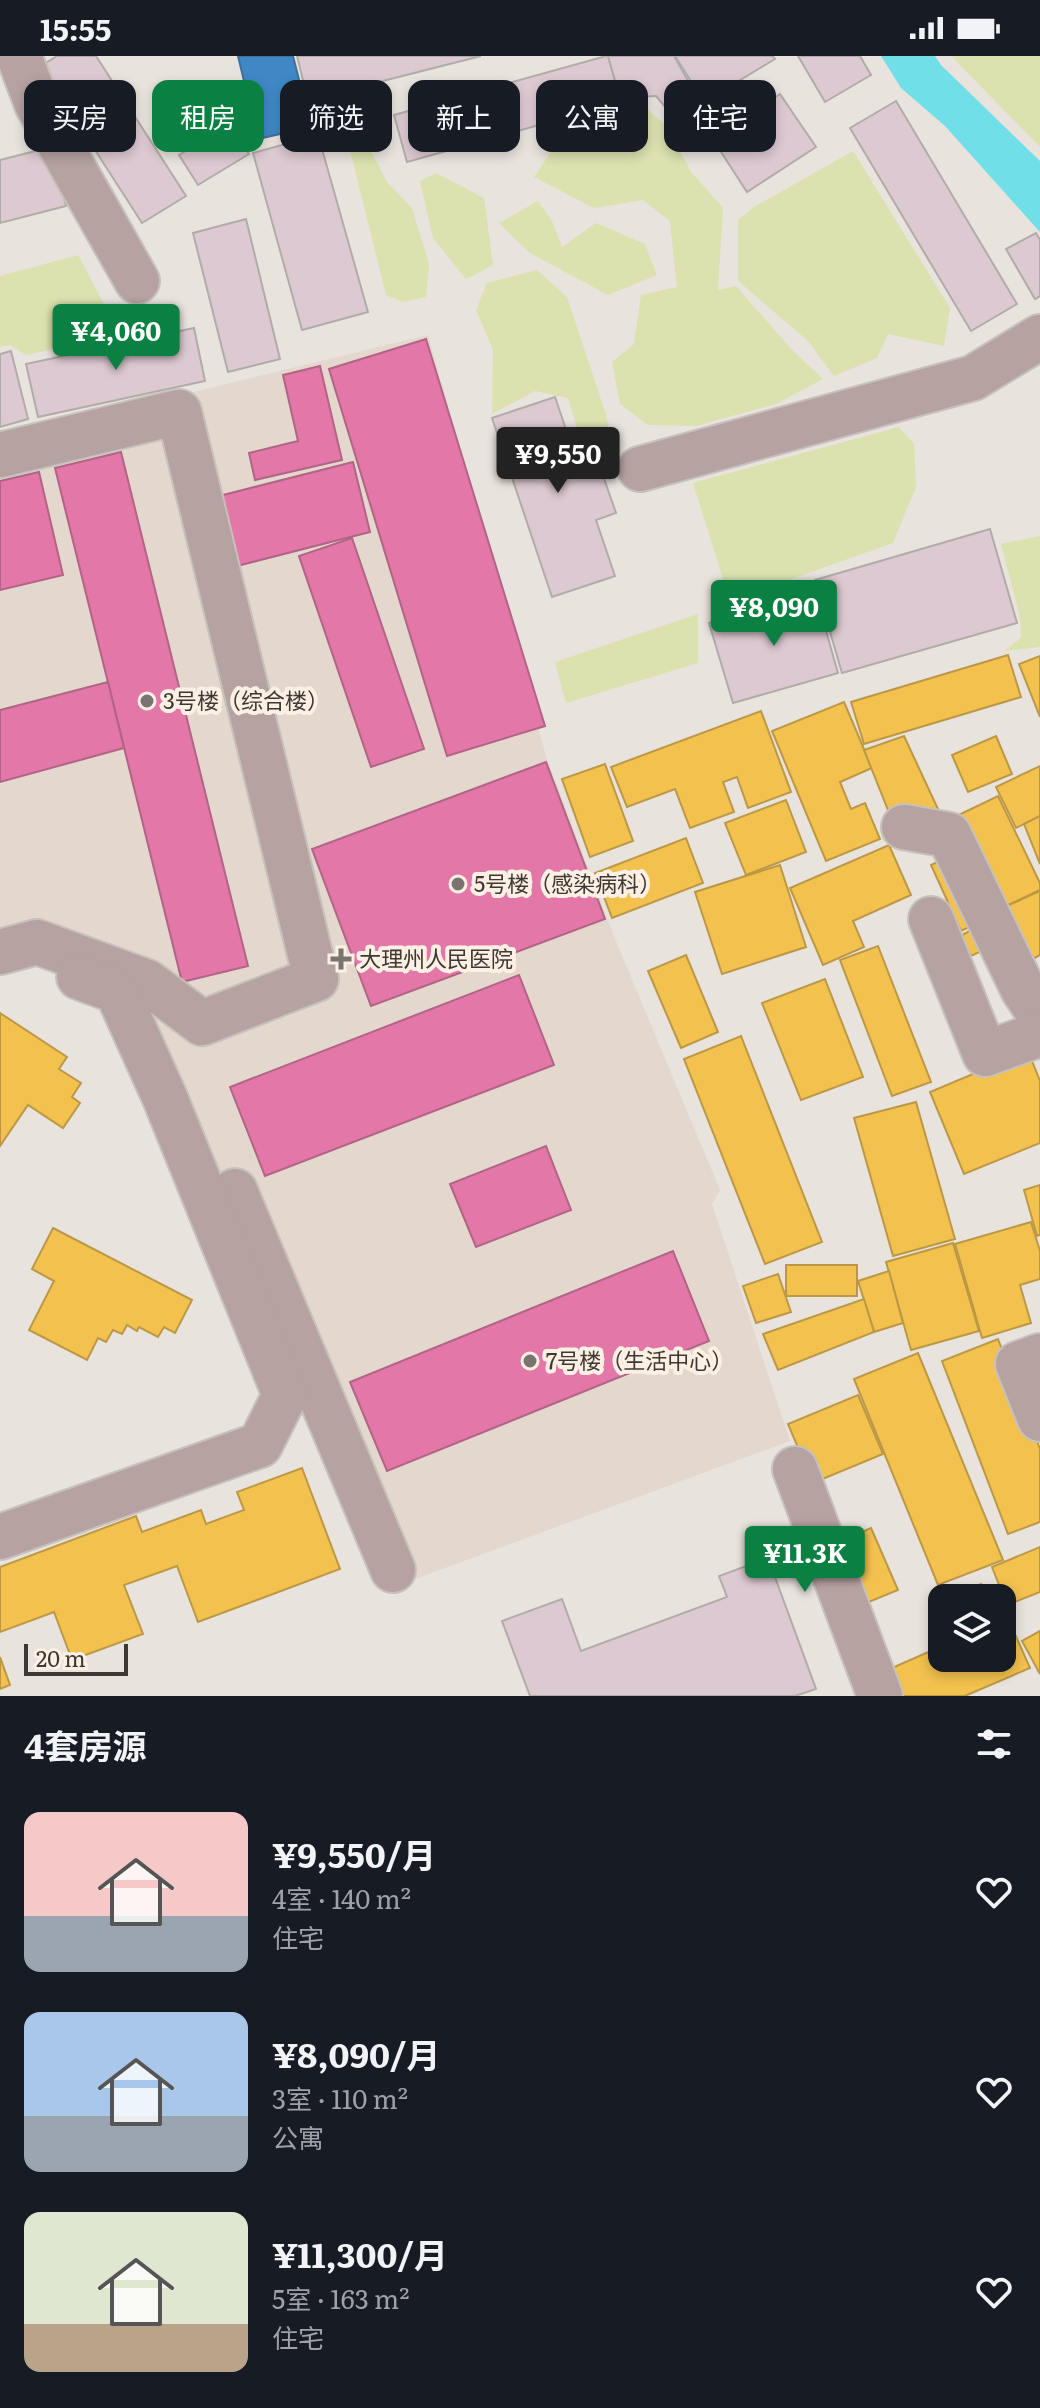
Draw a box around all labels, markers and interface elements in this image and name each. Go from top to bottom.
text: 15:55 [40,6,111,50]
chip: 买房 [24,80,136,152]
chip: 租房 [152,80,264,152]
chip: 筛选 [280,80,392,152]
chip: 新上 [408,80,520,152]
chip: 公寓 [536,80,648,152]
chip: 住宅 [664,80,776,152]
pin: ¥4,060 [51,304,181,372]
text: ¥4,060 [71,310,161,349]
pin: ¥9,550 [493,427,623,495]
text: ¥9,550 [515,433,601,472]
pin: ¥8,090 [709,580,839,648]
text: ¥8,090 [729,586,819,625]
place label: 3号楼（综合楼） [163,683,329,716]
marker: 3号楼（综合楼） [138,692,156,710]
place label: 5号楼（感染病科） [474,866,661,899]
marker: 5号楼（感染病科） [449,875,467,893]
place label: 大理州人民医院 [359,941,513,974]
marker: 大理州人民医院 [330,948,352,970]
place label: 7号楼（生活中心） [546,1343,733,1376]
marker: 7号楼（生活中心） [521,1352,539,1370]
pin: ¥11.3K [740,1526,870,1594]
text: ¥11.3K [763,1532,847,1571]
map controls [928,1584,1016,1672]
button: layers [928,1584,1016,1672]
scale bar [24,1640,128,1676]
text: 20 m [36,1641,86,1674]
text: 4套房源 [24,1719,147,1769]
icon: filters [972,1722,1016,1766]
text: ¥9,550/月 [272,1828,436,1878]
icon: home [88,1844,184,1940]
icon: heart [972,1870,1016,1914]
text: 4室 · 140 m² [272,1878,411,1917]
text: 住宅 [272,1917,324,1956]
text: ¥8,090/月 [272,2028,441,2078]
icon: home [88,2044,184,2140]
icon: heart [972,2070,1016,2114]
text: 3室 · 110 m² [272,2078,408,2117]
text: 公寓 [272,2117,324,2156]
text: ¥11,300/月 [272,2228,448,2278]
icon: home [88,2244,184,2340]
icon: heart [972,2270,1016,2314]
text: 5室 · 163 m² [272,2278,410,2317]
text: 住宅 [272,2317,324,2356]

